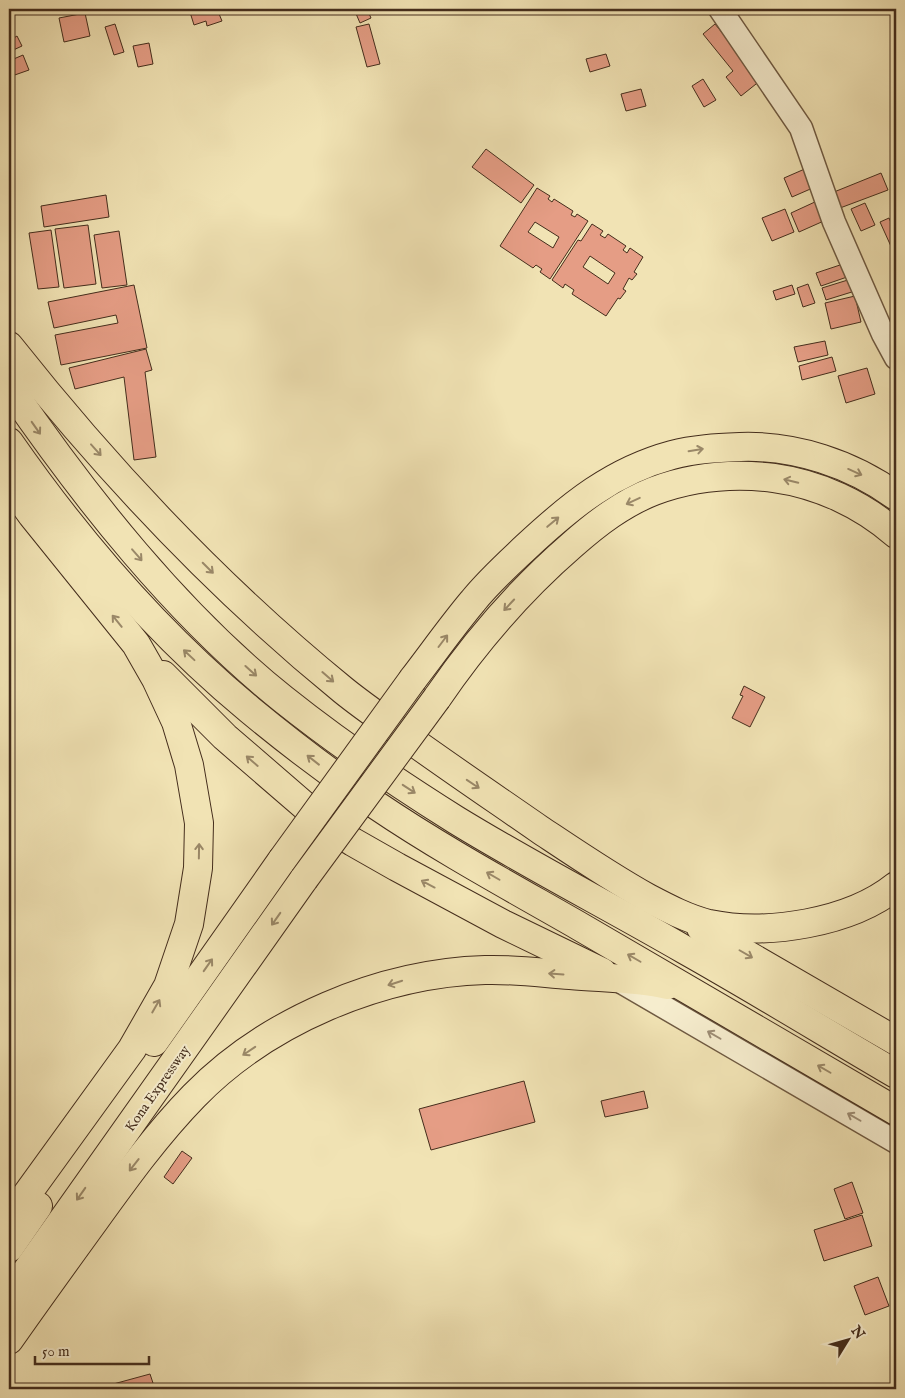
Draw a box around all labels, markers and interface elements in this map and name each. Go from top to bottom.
one-way arrow [31,420,41,434]
one-way arrow [91,443,102,456]
one-way arrow [688,445,704,455]
one-way arrow [847,467,862,477]
one-way arrow [784,476,800,485]
one-way arrow [626,497,641,506]
one-way arrow [547,516,560,528]
one-way arrow [132,548,143,561]
one-way arrow [202,562,214,574]
one-way arrow [503,599,515,612]
one-way arrow [111,614,122,627]
one-way arrow [438,634,448,648]
one-way arrow [183,649,195,661]
one-way arrow [245,665,258,676]
one-way arrow [322,671,335,683]
one-way arrow [307,754,320,765]
one-way arrow [246,756,259,767]
one-way arrow [466,779,480,789]
one-way arrow [402,784,416,794]
one-way arrow [194,843,203,859]
one-way arrow [487,871,501,881]
one-way arrow [421,879,436,888]
one-way arrow [271,912,281,926]
one-way arrow [739,949,754,959]
one-way arrow [627,952,641,962]
one-way arrow [203,958,213,972]
one-way arrow [549,970,565,979]
one-way arrow [388,978,404,988]
one-way arrow [152,1000,162,1014]
one-way arrow [707,1030,721,1040]
street label: Kona Expressway [121,1042,194,1135]
one-way arrow [242,1046,256,1056]
one-way arrow [817,1063,831,1073]
one-way arrow [847,1112,862,1122]
one-way arrow [129,1158,140,1171]
one-way arrow [76,1187,86,1201]
north arrow [822,1316,872,1366]
text: N [846,1322,868,1343]
scale bar [35,1333,149,1365]
text: 50 m [42,1342,70,1361]

